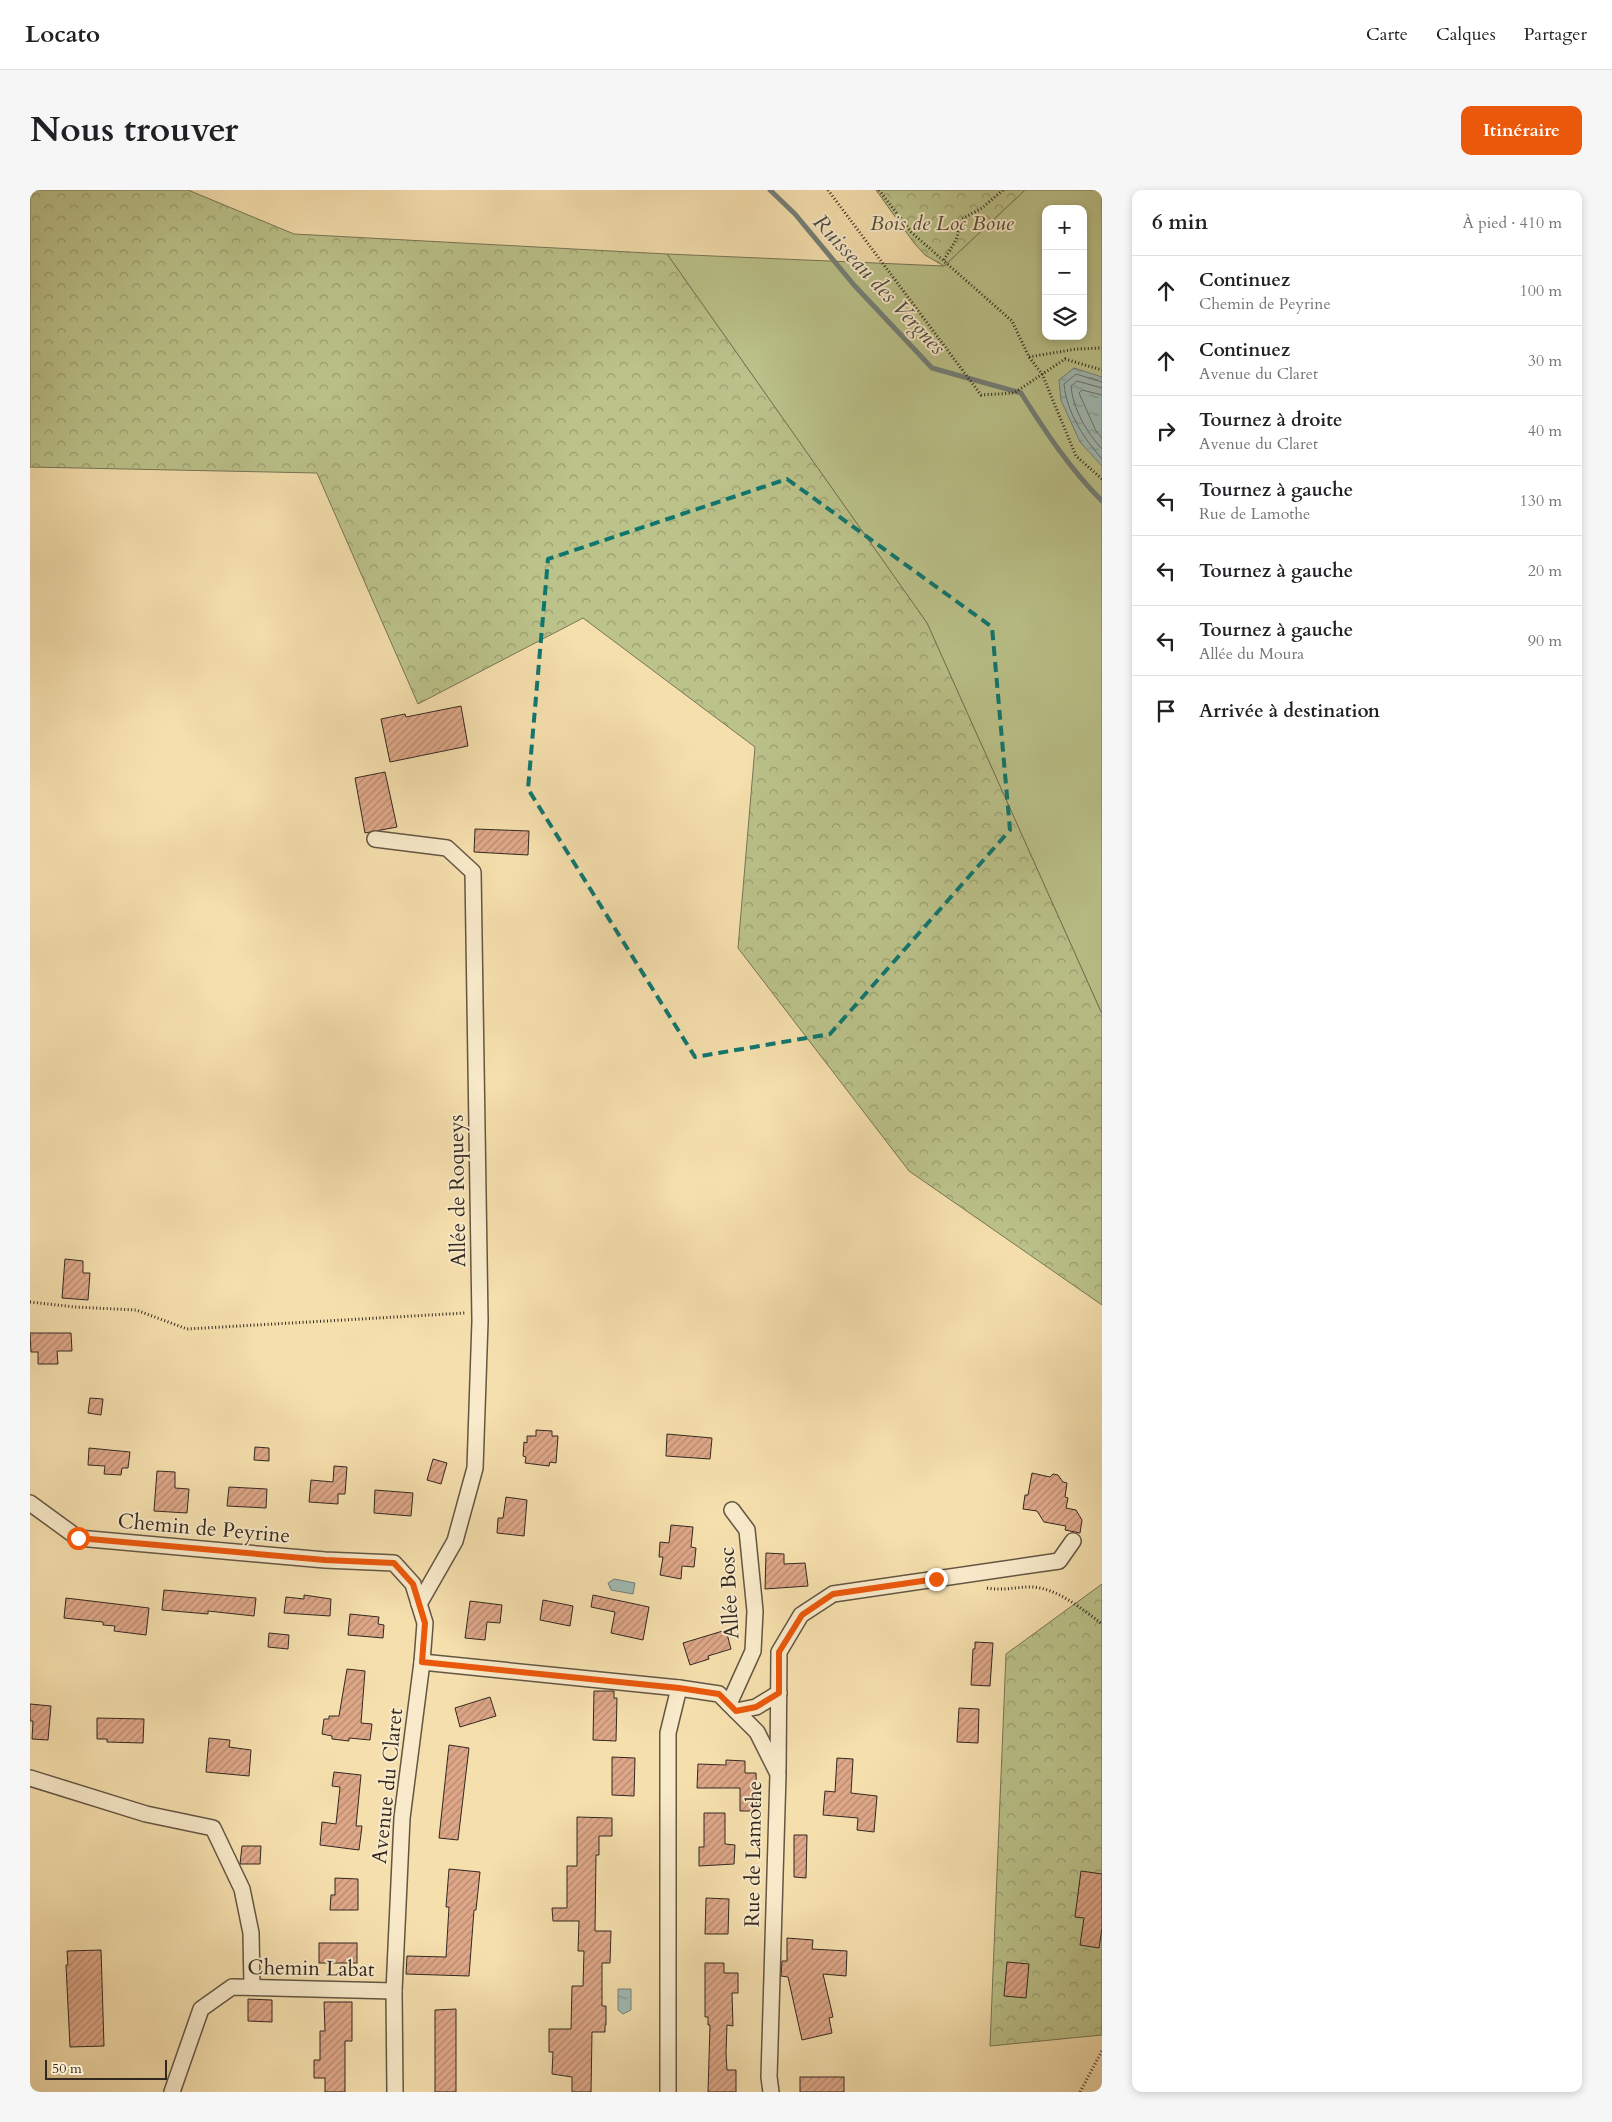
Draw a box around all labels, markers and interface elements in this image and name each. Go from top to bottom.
text: Locato [25,18,100,51]
text: Carte [1366,22,1408,47]
text: Calques [1436,22,1496,47]
text: Partager [1524,22,1587,47]
text: Nous trouver [30,106,238,154]
button: Itinéraire [1461,106,1582,155]
map controls [1042,205,1087,340]
button: + [1042,205,1087,250]
water label: Ruisseau des Vergnes [806,208,953,362]
text: 6 min [1152,208,1208,237]
park label: Bois de Loc Boue [870,209,1015,238]
text: À pied · 410 m [1462,212,1562,234]
button: − [1042,250,1087,295]
text: Continuez [1199,267,1290,293]
icon: ahead [1152,277,1180,305]
text: 100 m [1520,280,1562,302]
text: Chemin de Peyrine [1199,293,1331,315]
button: layers [1042,295,1087,340]
text: Continuez [1199,337,1290,363]
icon: ahead [1152,347,1180,375]
text: 30 m [1528,350,1562,372]
text: Avenue du Claret [1199,363,1318,385]
text: Tournez à droite [1199,407,1342,433]
icon: right [1152,417,1180,445]
text: 40 m [1528,420,1562,442]
text: Avenue du Claret [1199,433,1318,455]
text: Tournez à gauche [1199,477,1353,503]
icon: left [1152,487,1180,515]
text: 130 m [1520,490,1562,512]
text: Rue de Lamothe [1199,503,1310,525]
icon: left [1152,557,1180,585]
text: Tournez à gauche [1199,558,1353,584]
text: 20 m [1528,560,1562,582]
text: Tournez à gauche [1199,617,1353,643]
icon: left [1152,627,1180,655]
text: 90 m [1528,630,1562,652]
text: Allée du Moura [1199,643,1304,665]
icon: arrive [1152,697,1180,725]
text: Arrivée à destination [1199,698,1380,724]
street label: Allée de Roqueys [442,1114,473,1268]
street label: Chemin de Peyrine [117,1507,291,1550]
route start [67,1527,90,1550]
street label: Allée Bosc [713,1546,746,1640]
route end [925,1568,948,1591]
street label: Avenue du Claret [365,1706,410,1865]
street label: Rue de Lamothe [738,1781,769,1927]
street label: Chemin Labat [247,1953,375,1984]
scale bar [45,2057,168,2080]
text: 50 m [52,2059,82,2078]

